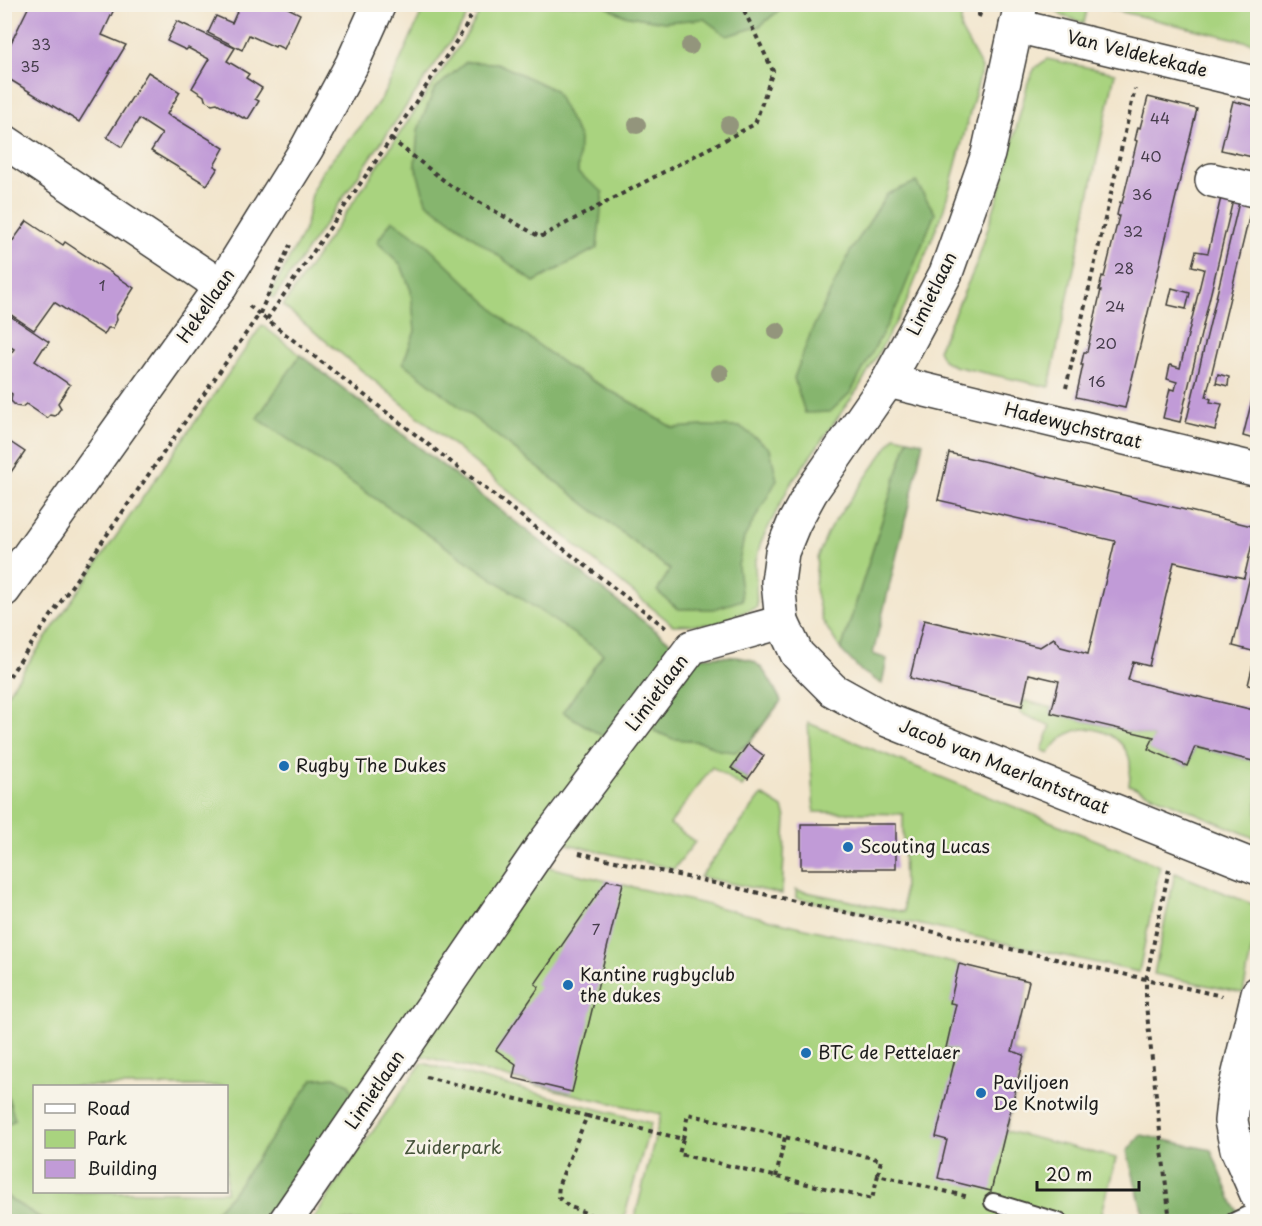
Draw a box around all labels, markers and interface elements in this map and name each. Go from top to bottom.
street label: Van Veldekekade [1064,22,1211,83]
house number: 33 [31,32,51,55]
house number: 35 [20,54,40,77]
house number: 44 [1150,106,1170,129]
house number: 40 [1141,144,1161,167]
house number: 36 [1132,182,1152,205]
house number: 32 [1123,219,1143,242]
street label: Limietlaan [899,247,963,340]
house number: 28 [1114,256,1134,279]
street label: Hekellaan [169,262,240,348]
house number: 1 [99,273,105,296]
house number: 24 [1105,294,1125,317]
house number: 20 [1095,331,1117,354]
house number: 16 [1088,369,1106,392]
street label: Hadewychstraat [1002,394,1145,455]
street label: Limietlaan [618,648,694,736]
street label: Jacob van Maerlantstraat [895,711,1114,820]
place label: Rugby The Dukes [296,751,446,778]
marker: Rugby The Dukes [277,759,291,773]
place label: Scouting Lucas [860,832,990,859]
marker: Scouting Lucas [841,840,855,854]
house number: 7 [592,917,601,940]
place label: Kantine rugbyclub the dukes [580,960,735,1008]
marker: Kantine rugbyclub the dukes [561,978,575,992]
place label: BTC de Pettelaer [818,1038,961,1065]
street label: Limietlaan [337,1044,410,1134]
marker: BTC de Pettelaer [799,1046,813,1060]
place label: Paviljoen De Knotwilg [993,1068,1099,1116]
legend [33,1085,228,1193]
marker: Paviljoen De Knotwilg [974,1086,988,1100]
text: Road [87,1094,131,1121]
text: Park [87,1124,127,1151]
park label: Zuiderpark [404,1133,502,1160]
text: Building [87,1154,157,1181]
scale bar [1037,1154,1139,1192]
text: 20 m [1046,1160,1092,1187]

